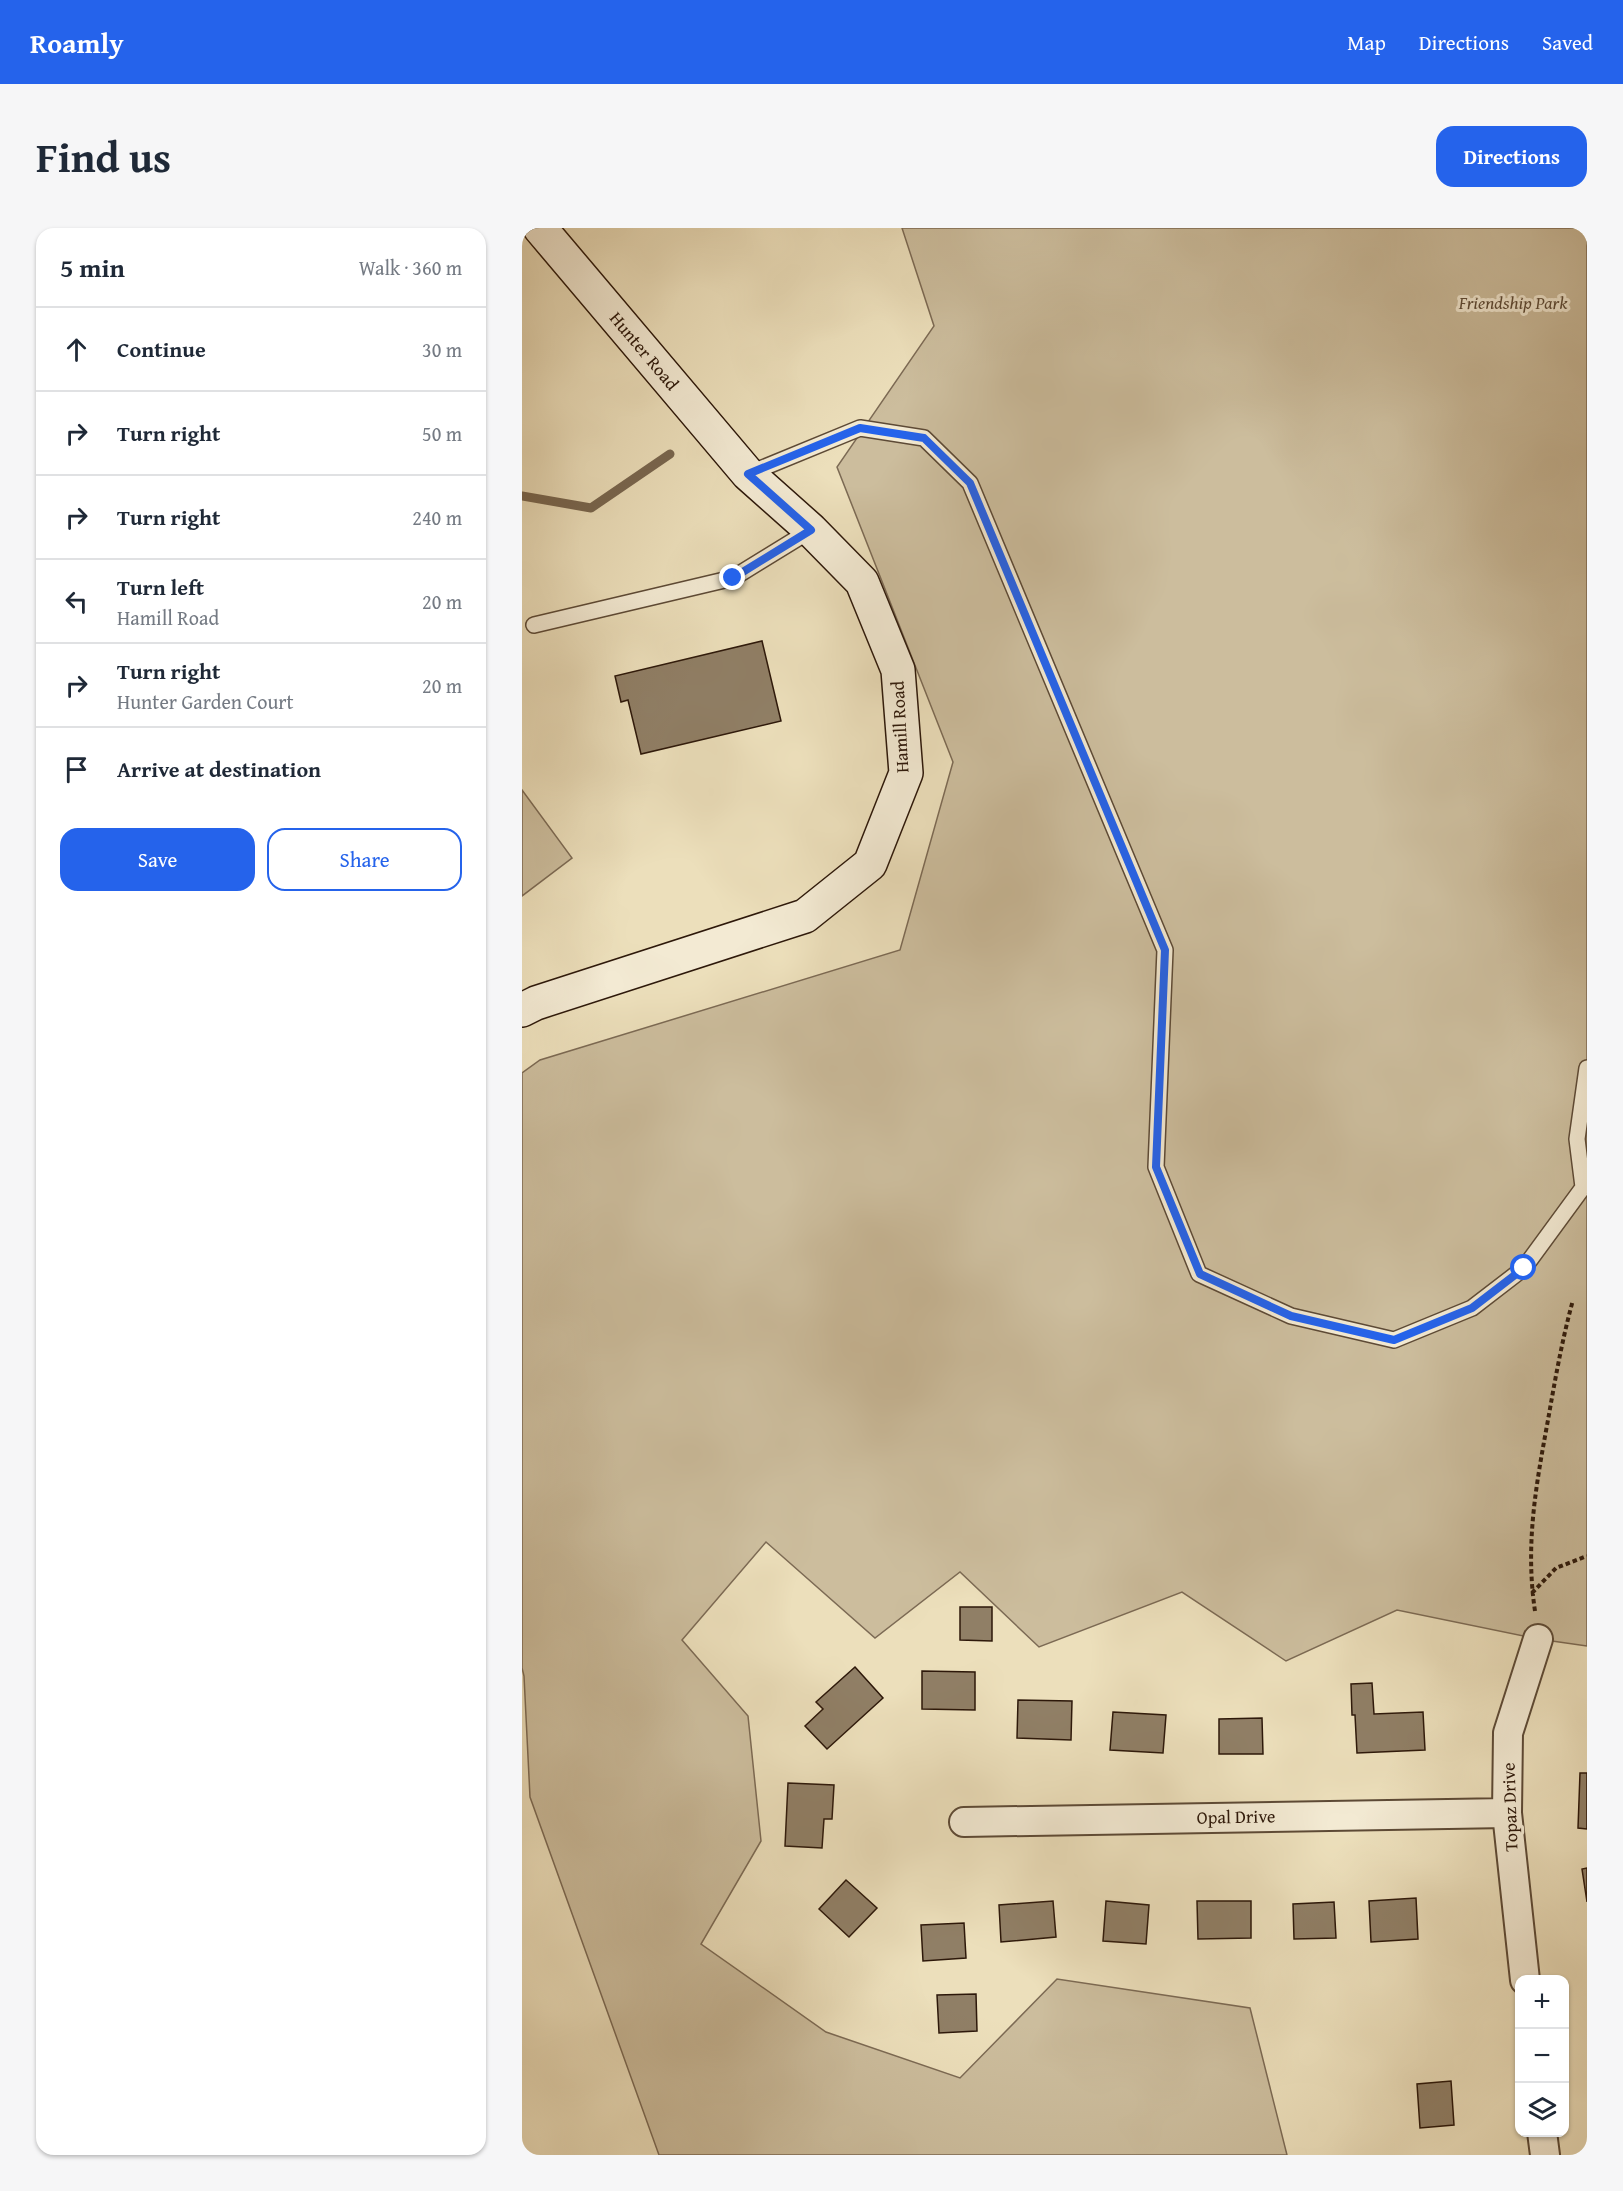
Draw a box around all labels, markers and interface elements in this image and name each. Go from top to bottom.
text: Roamly [30,22,124,63]
text: Map [1347,27,1386,58]
text: Directions [1419,27,1509,58]
text: Saved [1542,27,1593,58]
text: Find us [36,126,171,187]
button: Directions [1436,126,1587,187]
text: 5 min [60,248,125,287]
text: Walk · 360 m [359,253,462,282]
park label: Friendship Park [1458,289,1568,316]
street label: Hunter Road [603,305,686,396]
icon: ahead [60,333,93,366]
text: Continue [117,333,206,365]
text: 30 m [422,335,462,364]
icon: right [60,417,93,450]
text: Turn right [117,417,220,449]
text: 50 m [422,419,462,448]
icon: right [60,501,93,534]
text: Turn right [117,501,220,533]
text: 240 m [412,503,462,532]
route end [719,564,745,590]
text: Turn left [117,571,204,603]
icon: left [60,585,93,618]
text: 20 m [422,587,462,616]
text: Hamill Road [117,603,219,632]
text: Turn right [117,655,220,687]
icon: right [60,669,93,702]
text: 20 m [422,671,462,700]
street label: Hamill Road [884,680,915,774]
text: Hunter Garden Court [117,687,294,716]
icon: arrive [60,753,93,786]
text: Arrive at destination [117,753,321,785]
button: Save [60,828,255,891]
button: Share [267,828,462,891]
route start [1510,1254,1536,1280]
street label: Topaz Drive [1494,1762,1525,1852]
street label: Opal Drive [1196,1802,1276,1831]
map controls [1515,1975,1569,2137]
button: + [1515,1975,1569,2029]
button: − [1515,2029,1569,2083]
button: layers [1515,2083,1569,2137]

